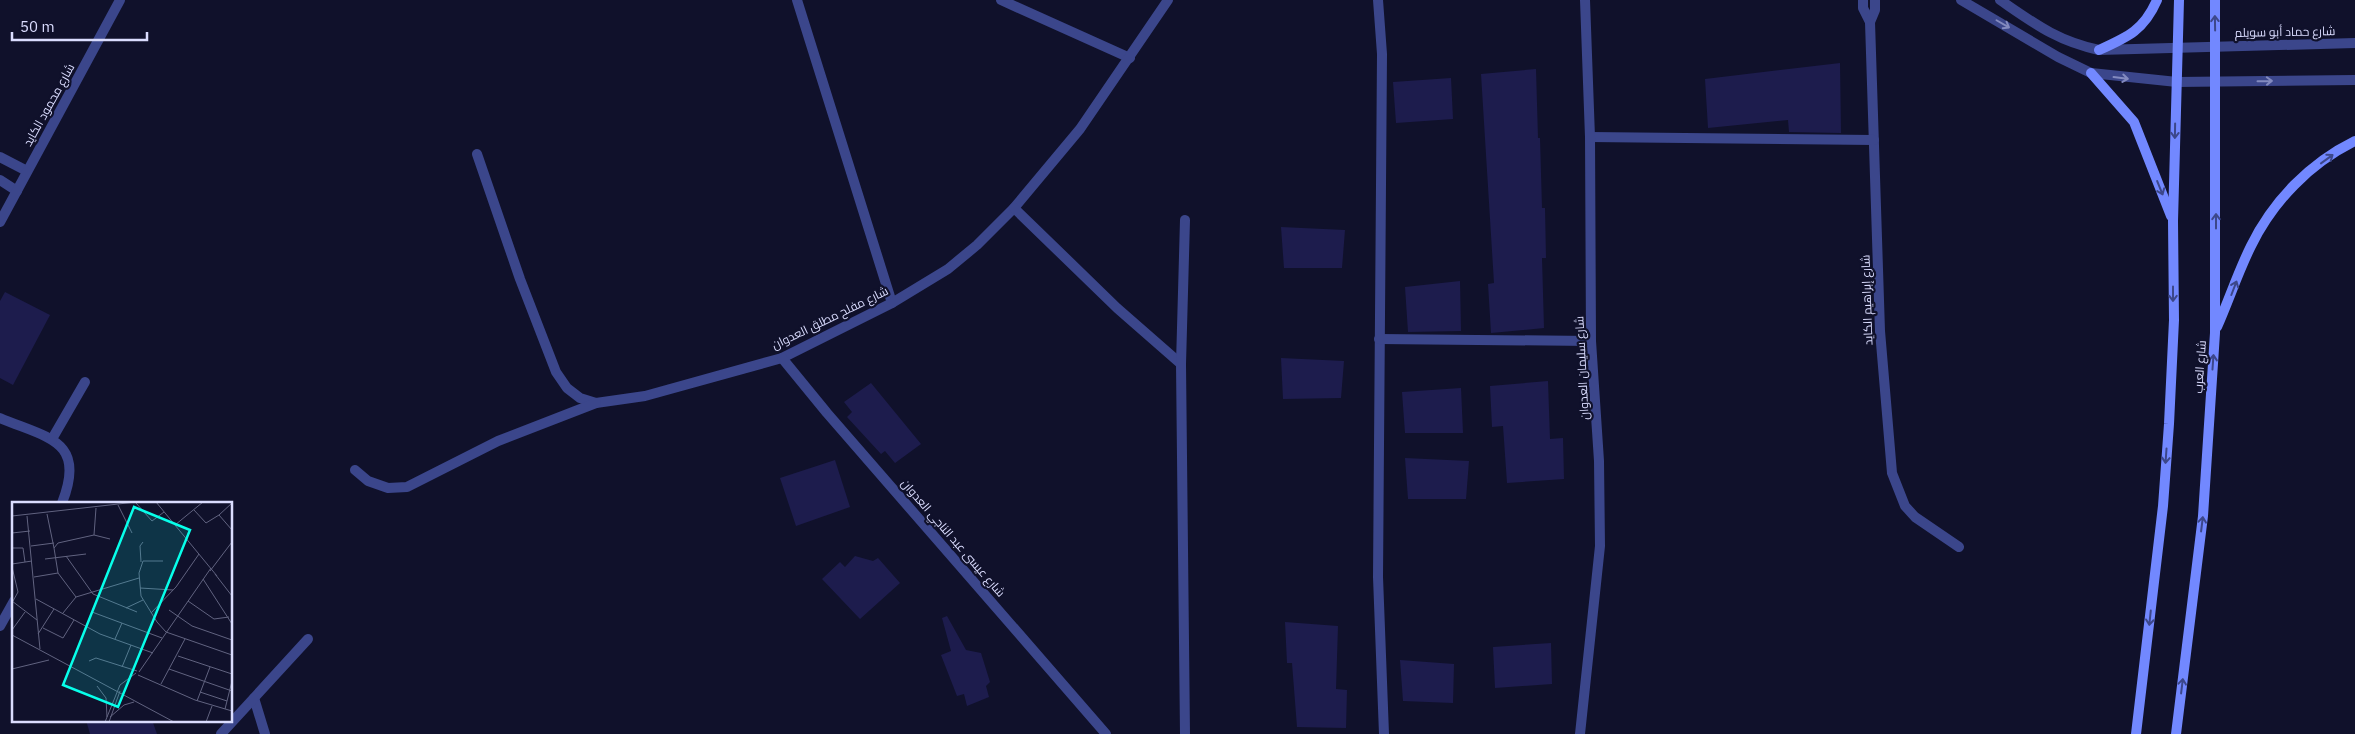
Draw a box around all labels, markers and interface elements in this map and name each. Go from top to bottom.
scale bar [12,10,148,42]
one-way arrow [2210,16,2220,32]
text: 50 m [20,17,55,36]
one-way arrow [1995,20,2010,30]
street label: شارع حماد أبو سويلم [2234,23,2336,41]
street label: شارع محمود الكايد [20,61,78,149]
one-way arrow [2112,73,2128,83]
one-way arrow [2256,76,2273,86]
one-way arrow [2171,123,2180,139]
one-way arrow [2320,154,2334,164]
one-way arrow [2155,180,2165,195]
one-way arrow [2211,213,2221,229]
street label: شارع إبراهيم الكايد [1857,254,1877,346]
one-way arrow [2230,281,2239,296]
street label: شارع مفلح مطلق العدوان [769,283,891,353]
one-way arrow [2168,285,2178,301]
street label: شارع سليمان العدوان [1571,316,1593,420]
street label: شارع العرب [2190,340,2210,394]
one-way arrow [2209,355,2218,371]
one-way arrow [2162,448,2171,464]
street label: شارع عيسى عبد الناجي العدوان [896,476,1009,602]
inset map [12,502,232,722]
one-way arrow [2197,517,2207,533]
one-way arrow [2145,609,2155,625]
one-way arrow [2177,678,2187,694]

